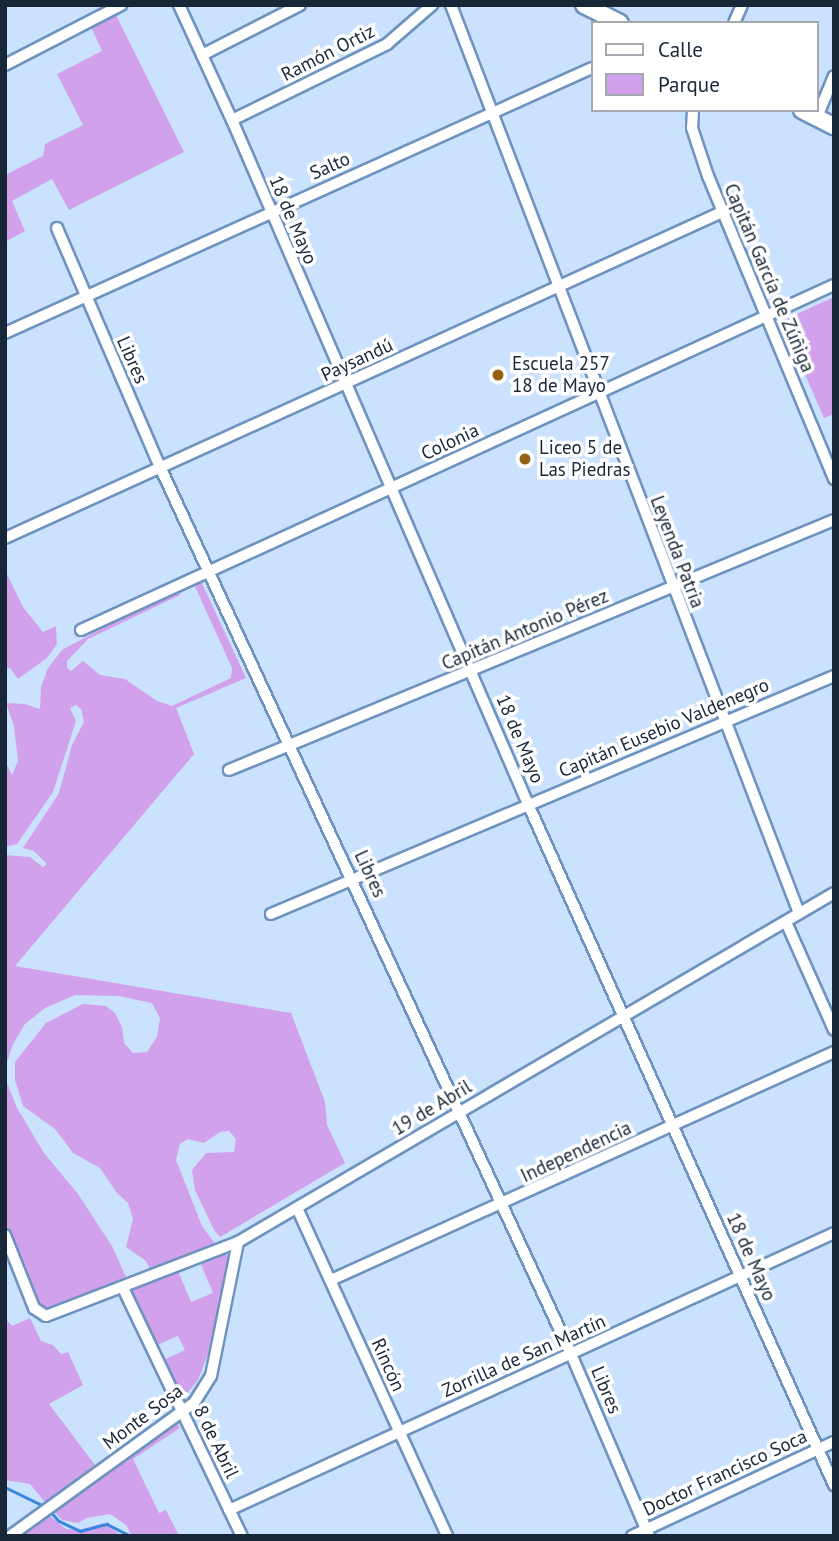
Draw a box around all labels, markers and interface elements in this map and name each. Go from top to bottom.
street label: Ramón Ortiz [278,20,378,86]
legend [590,21,818,112]
text: Calle [658,36,703,63]
text: Parque [658,71,720,98]
street label: Salto [306,147,354,185]
street label: 18 de Mayo [264,172,322,268]
street label: Capitán García de Zúñiga [719,180,819,376]
street label: Libres [112,333,152,387]
street label: Paysandú [318,334,396,386]
place label: Escuela 257 18 de Mayo [512,353,610,397]
marker: Escuela 257 18 de Mayo [490,367,506,383]
street label: Colonia [418,419,482,465]
place label: Liceo 5 de Las Piedras [539,437,630,481]
marker: Liceo 5 de Las Piedras [517,451,533,467]
street label: Leyenda Patria [645,493,709,611]
street label: Capitán Antonio Pérez [438,584,612,676]
street label: Capitán Eusebio Valdenegro [555,673,773,783]
street label: 18 de Mayo [491,691,549,787]
street label: Libres [349,847,391,901]
street label: 19 de Abril [388,1075,476,1141]
street label: Independencia [517,1116,635,1188]
street label: 18 de Mayo [721,1209,781,1305]
street label: Zorrilla de San Martín [439,1310,609,1402]
street label: Rincón [366,1335,410,1395]
street label: Libres [586,1363,626,1417]
street label: Monte Sosa [99,1380,187,1454]
street label: 8 de Abril [188,1402,244,1482]
street label: Doctor Francisco Soca [639,1425,811,1521]

